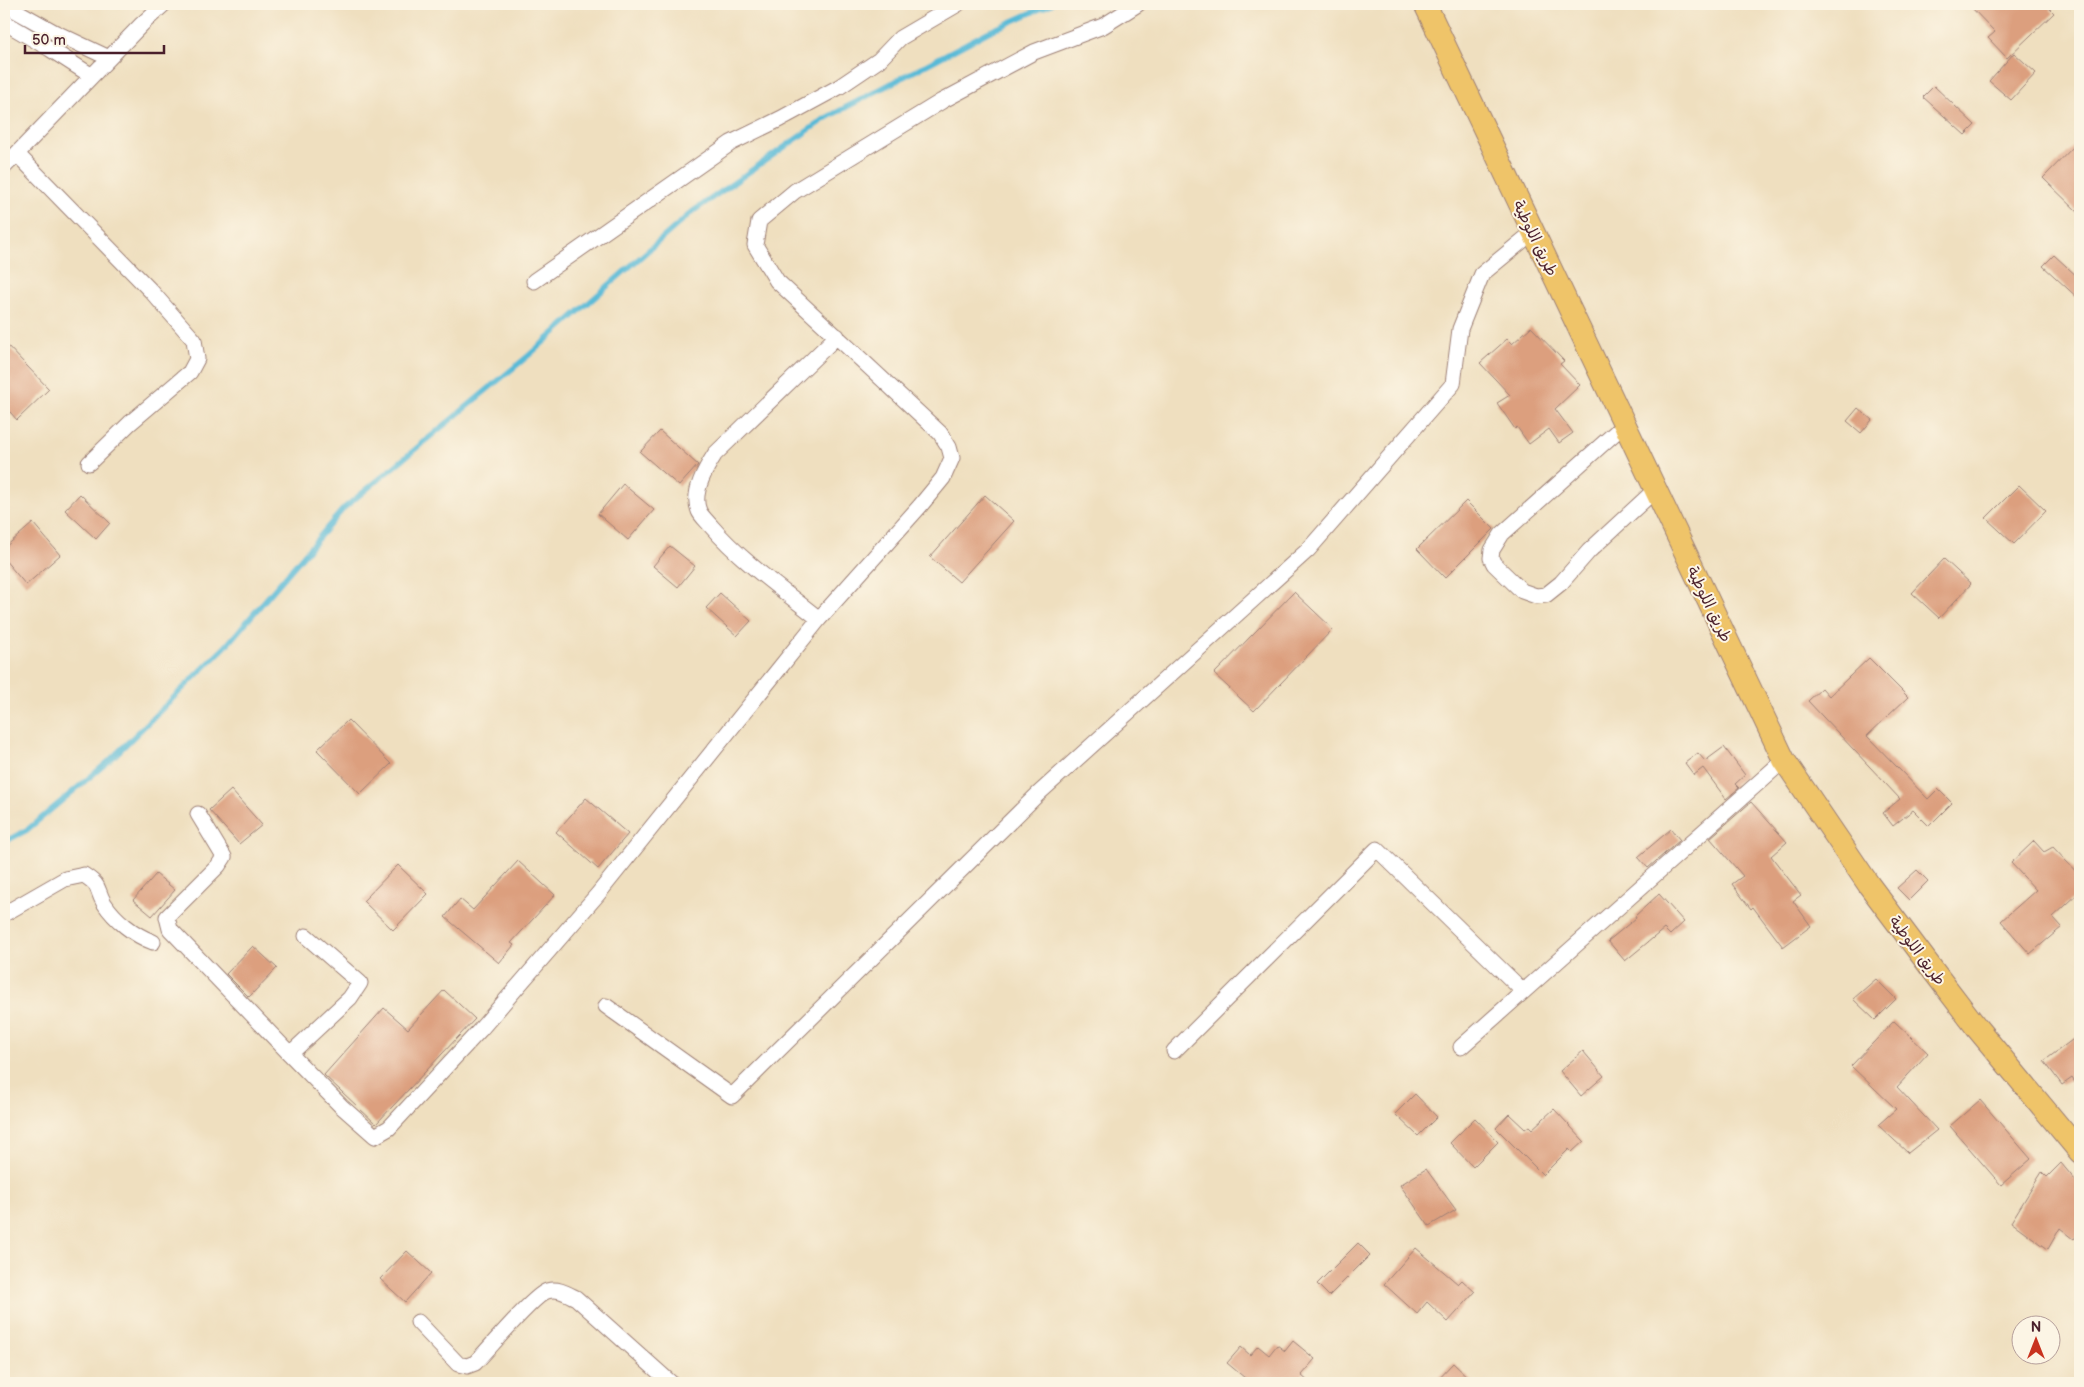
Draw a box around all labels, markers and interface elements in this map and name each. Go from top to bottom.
scale bar [25,22,164,54]
text: 50 m [32,31,66,50]
street label: طريق اللوطية [1508,198,1561,280]
street label: طريق اللوطية [1682,564,1735,646]
street label: طريق اللوطية [1885,912,1949,989]
north arrow [2012,1314,2062,1364]
text: N [2031,1319,2041,1336]

